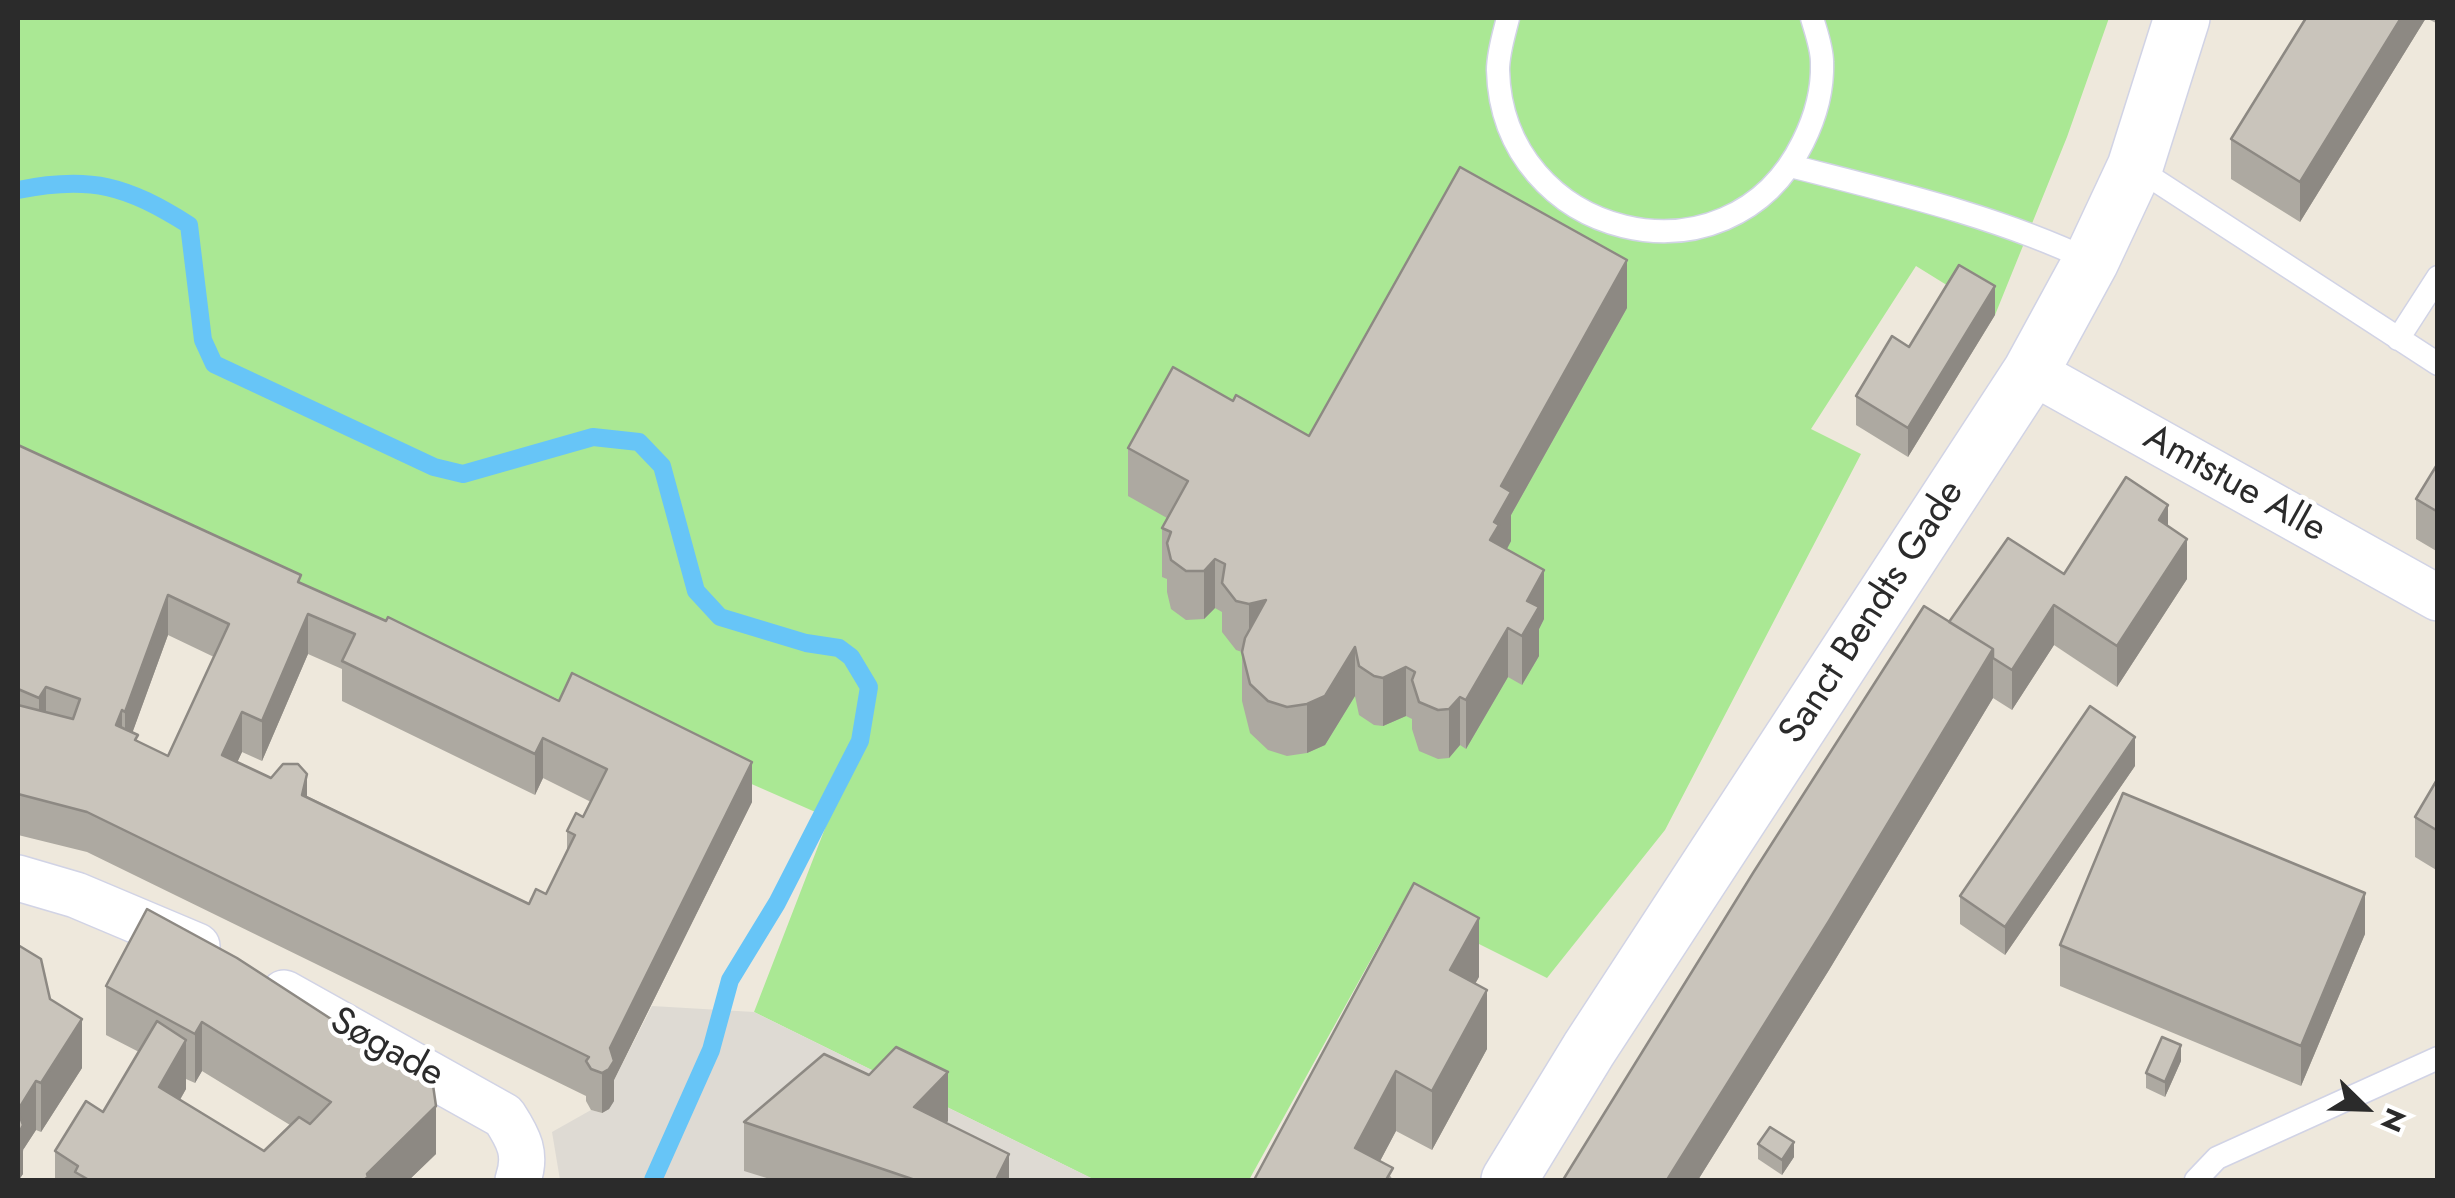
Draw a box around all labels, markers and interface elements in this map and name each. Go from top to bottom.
street label: Amtstue Alle [2135,416,2333,554]
street label: Sanct Bendts Gade [1771,473,1975,753]
street label: Søgade [321,999,451,1099]
north arrow [2315,1058,2415,1158]
text: N [2370,1102,2416,1138]

